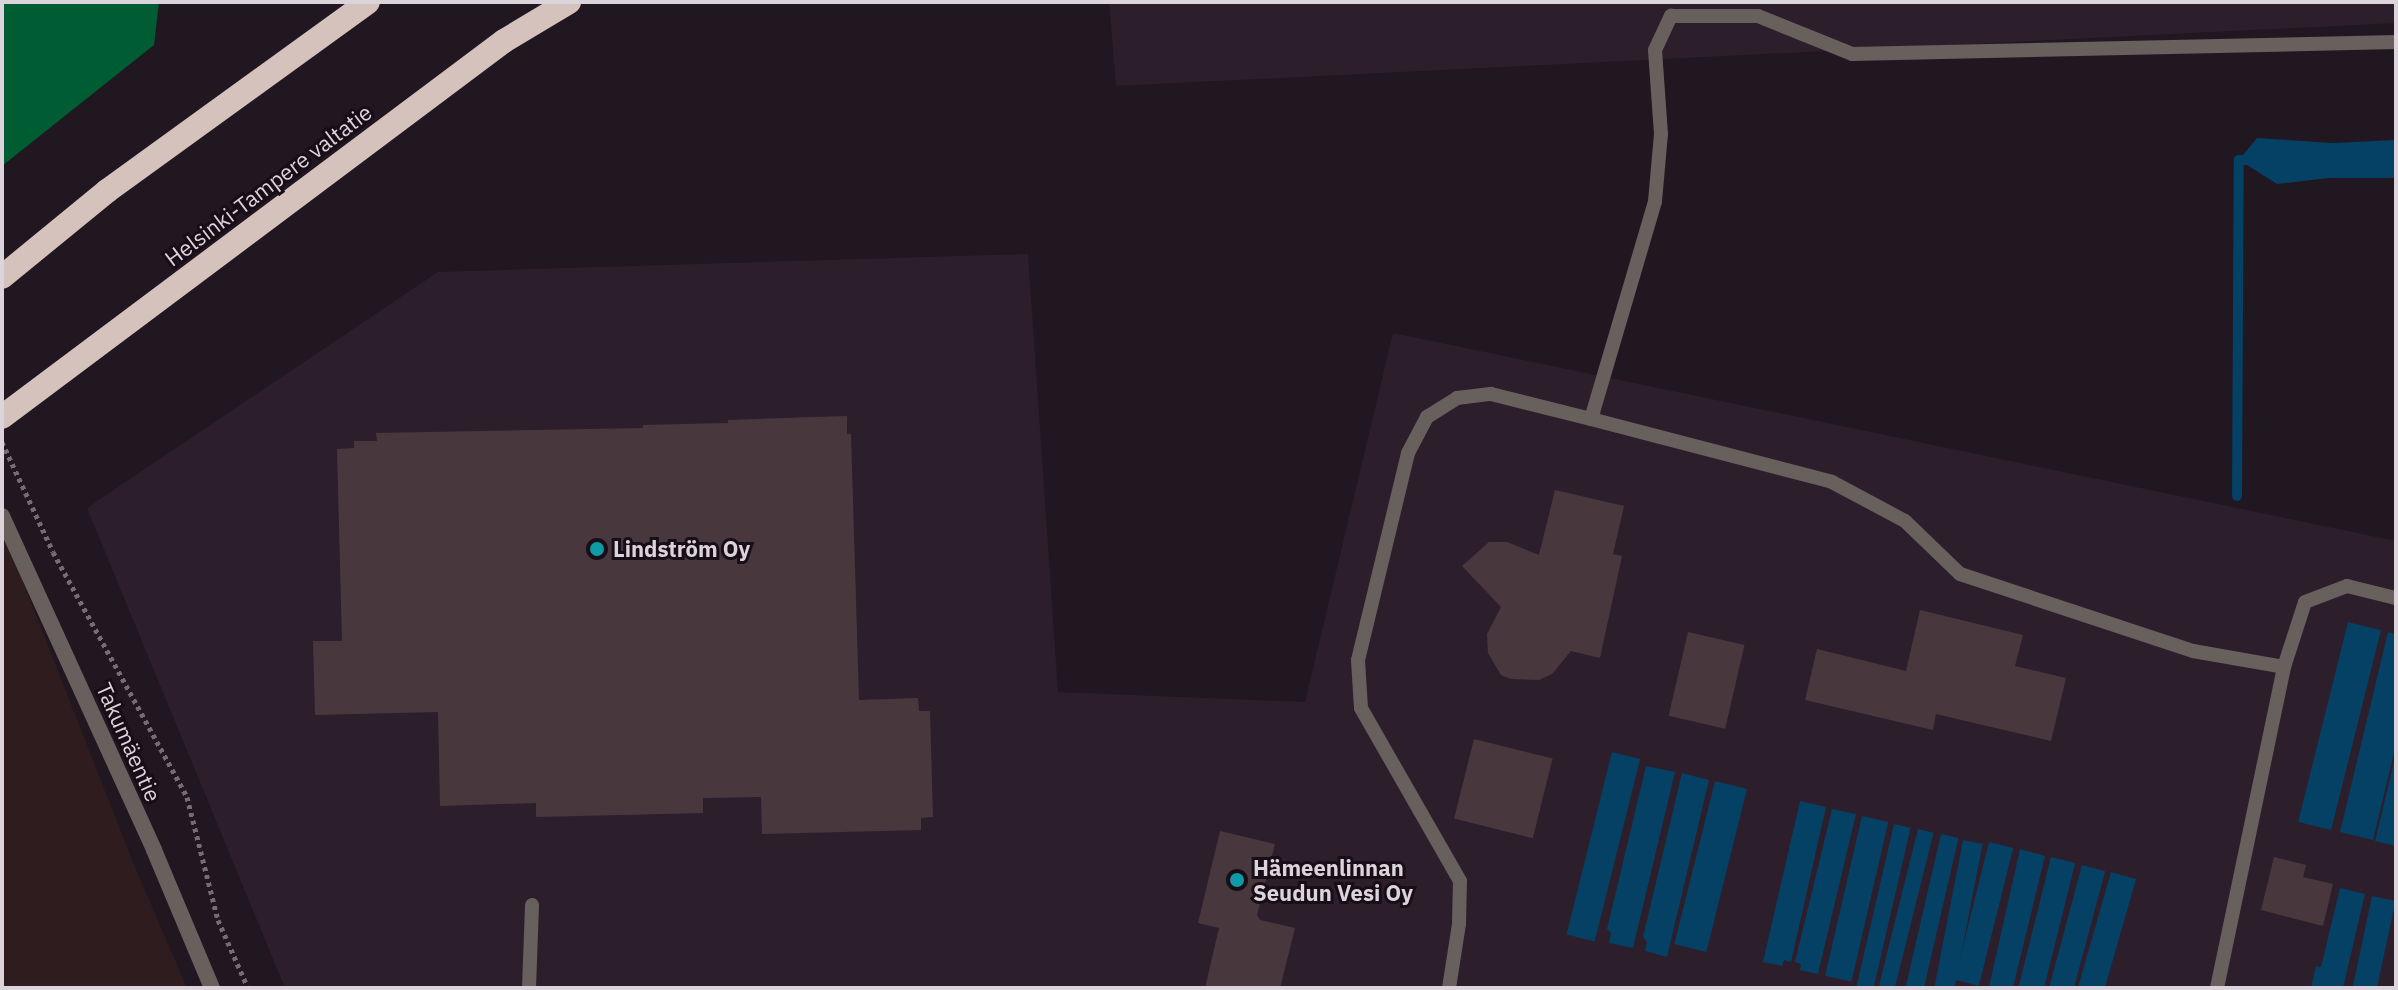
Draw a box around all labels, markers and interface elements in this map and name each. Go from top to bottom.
street label: Helsinki-Tampere valtatie [159,99,377,271]
place label: Lindström Oy [613,536,750,562]
marker: Lindström Oy [588,540,606,558]
street label: Takumäentie [91,678,167,806]
place label: Hämeenlinnan Seudun Vesi Oy [1253,854,1413,906]
marker: Hämeenlinnan Seudun Vesi Oy [1228,871,1246,889]

